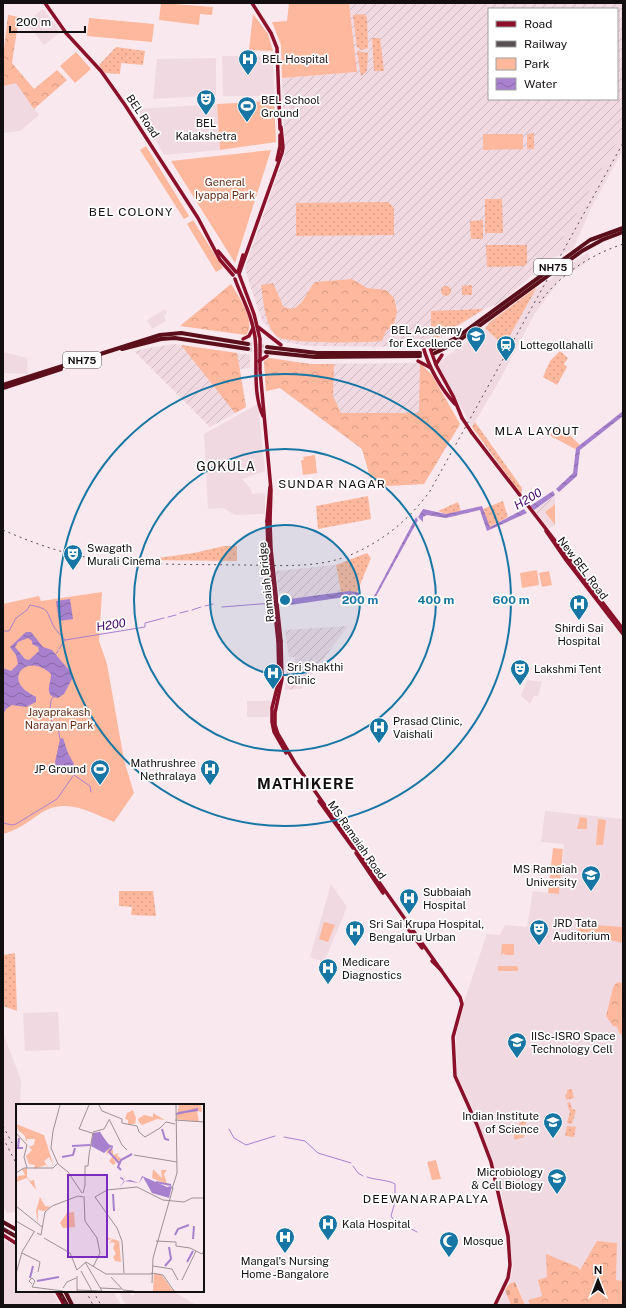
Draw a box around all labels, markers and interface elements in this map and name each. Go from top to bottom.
scale bar [10,8,85,34]
legend [488,8,618,100]
text: 200 m [16,15,51,29]
text: Road [524,17,552,31]
text: Railway [524,37,568,51]
hospital icon: BEL Hospital [237,48,259,76]
place label: BEL Hospital [262,53,328,65]
text: Park [524,57,550,71]
text: Water [524,77,558,91]
theatre icon: BEL Kalakshetra [195,88,217,116]
street label: BEL Road [124,92,162,140]
place label: BEL School Ground [261,94,320,119]
sports icon: BEL School Ground [236,95,258,123]
place label: BEL Kalakshetra [175,117,237,142]
park label: General Iyappa Park [195,176,255,201]
district label: BEL COLONY [89,205,173,219]
road number: NH75 [534,259,572,275]
place label: BEL Academy for Excellence [389,324,462,349]
school or university icon: BEL Academy for Excellence [465,325,487,353]
station icon: Lottegollahalli [495,334,517,362]
place label: Lottegollahalli [520,339,593,351]
road number: NH75 [63,352,101,368]
district label: MLA LAYOUT [494,424,580,438]
district label: GOKULA [196,459,256,474]
district label: SUNDAR NAGAR [278,477,386,491]
water label: H200 [512,485,544,513]
street label: New BEL Road [556,534,610,602]
street label: Ramaiah Bridge [256,541,276,623]
place label: Swagath Murali Cinema [87,542,161,567]
theatre icon: Swagath Murali Cinema [62,543,84,571]
centre of rings [278,593,292,607]
text: 200 m [342,593,378,607]
text: 400 m [418,593,455,607]
text: 600 m [493,593,530,607]
hospital icon: Shirdi Sai Hospital [568,593,590,621]
water label: H200 [95,616,127,634]
place label: Shirdi Sai Hospital [555,622,603,647]
theatre icon: Lakshmi Tent [509,658,531,686]
place label: Sri Shakthi Clinic [287,661,343,686]
hospital icon: Sri Shakthi Clinic [262,662,284,690]
place label: Lakshmi Tent [534,663,602,675]
park label: Jayaprakash Narayan Park [25,706,93,731]
place label: Prasad Clinic, Vaishali [393,715,462,740]
hospital icon: Prasad Clinic, Vaishali [368,716,390,744]
place label: Mathrushree Nethralaya [131,757,196,782]
sports icon: JP Ground [89,758,111,786]
hospital icon: Mathrushree Nethralaya [199,758,221,786]
place label: JP Ground [34,763,86,775]
district label: MATHIKERE [257,775,355,792]
street label: MS Ramaiah Road [326,799,388,881]
place label: MS Ramaiah University [513,863,577,888]
school or university icon: MS Ramaiah University [580,864,602,892]
place label: Subbaiah Hospital [423,886,471,911]
hospital icon: Subbaiah Hospital [398,887,420,915]
place label: JRD Tata Auditorium [553,917,610,942]
place label: Sri Sai Krupa Hospital, Bengaluru Urban [369,918,484,943]
theatre icon: JRD Tata Auditorium [528,918,550,946]
hospital icon: Sri Sai Krupa Hospital, Bengaluru Urban [344,919,366,947]
place label: Medicare Diagnostics [342,956,402,981]
hospital icon: Medicare Diagnostics [317,957,339,985]
place label: IISc-ISRO Space Technology Cell [531,1030,615,1055]
school or university icon: IISc-ISRO Space Technology Cell [506,1031,528,1059]
inset map [16,1104,204,1292]
place label: Indian Institute of Science [462,1110,539,1135]
school or university icon: Indian Institute of Science [542,1111,564,1139]
place label: Microbiology & Cell Biology [471,1166,543,1191]
school or university icon: Microbiology & Cell Biology [546,1167,568,1195]
district label: DEEWANARAPALYA [363,1192,489,1206]
hospital icon: Kala Hospital [317,1213,339,1241]
place label: Kala Hospital [342,1218,411,1230]
hospital icon: Mangal's Nursing Home -Bangalore [274,1226,296,1254]
mosque icon: Mosque [438,1230,460,1258]
place label: Mosque [463,1235,504,1247]
place label: Mangal's Nursing Home -Bangalore [241,1255,329,1280]
north arrow [578,1260,618,1300]
text: N [594,1264,602,1276]

